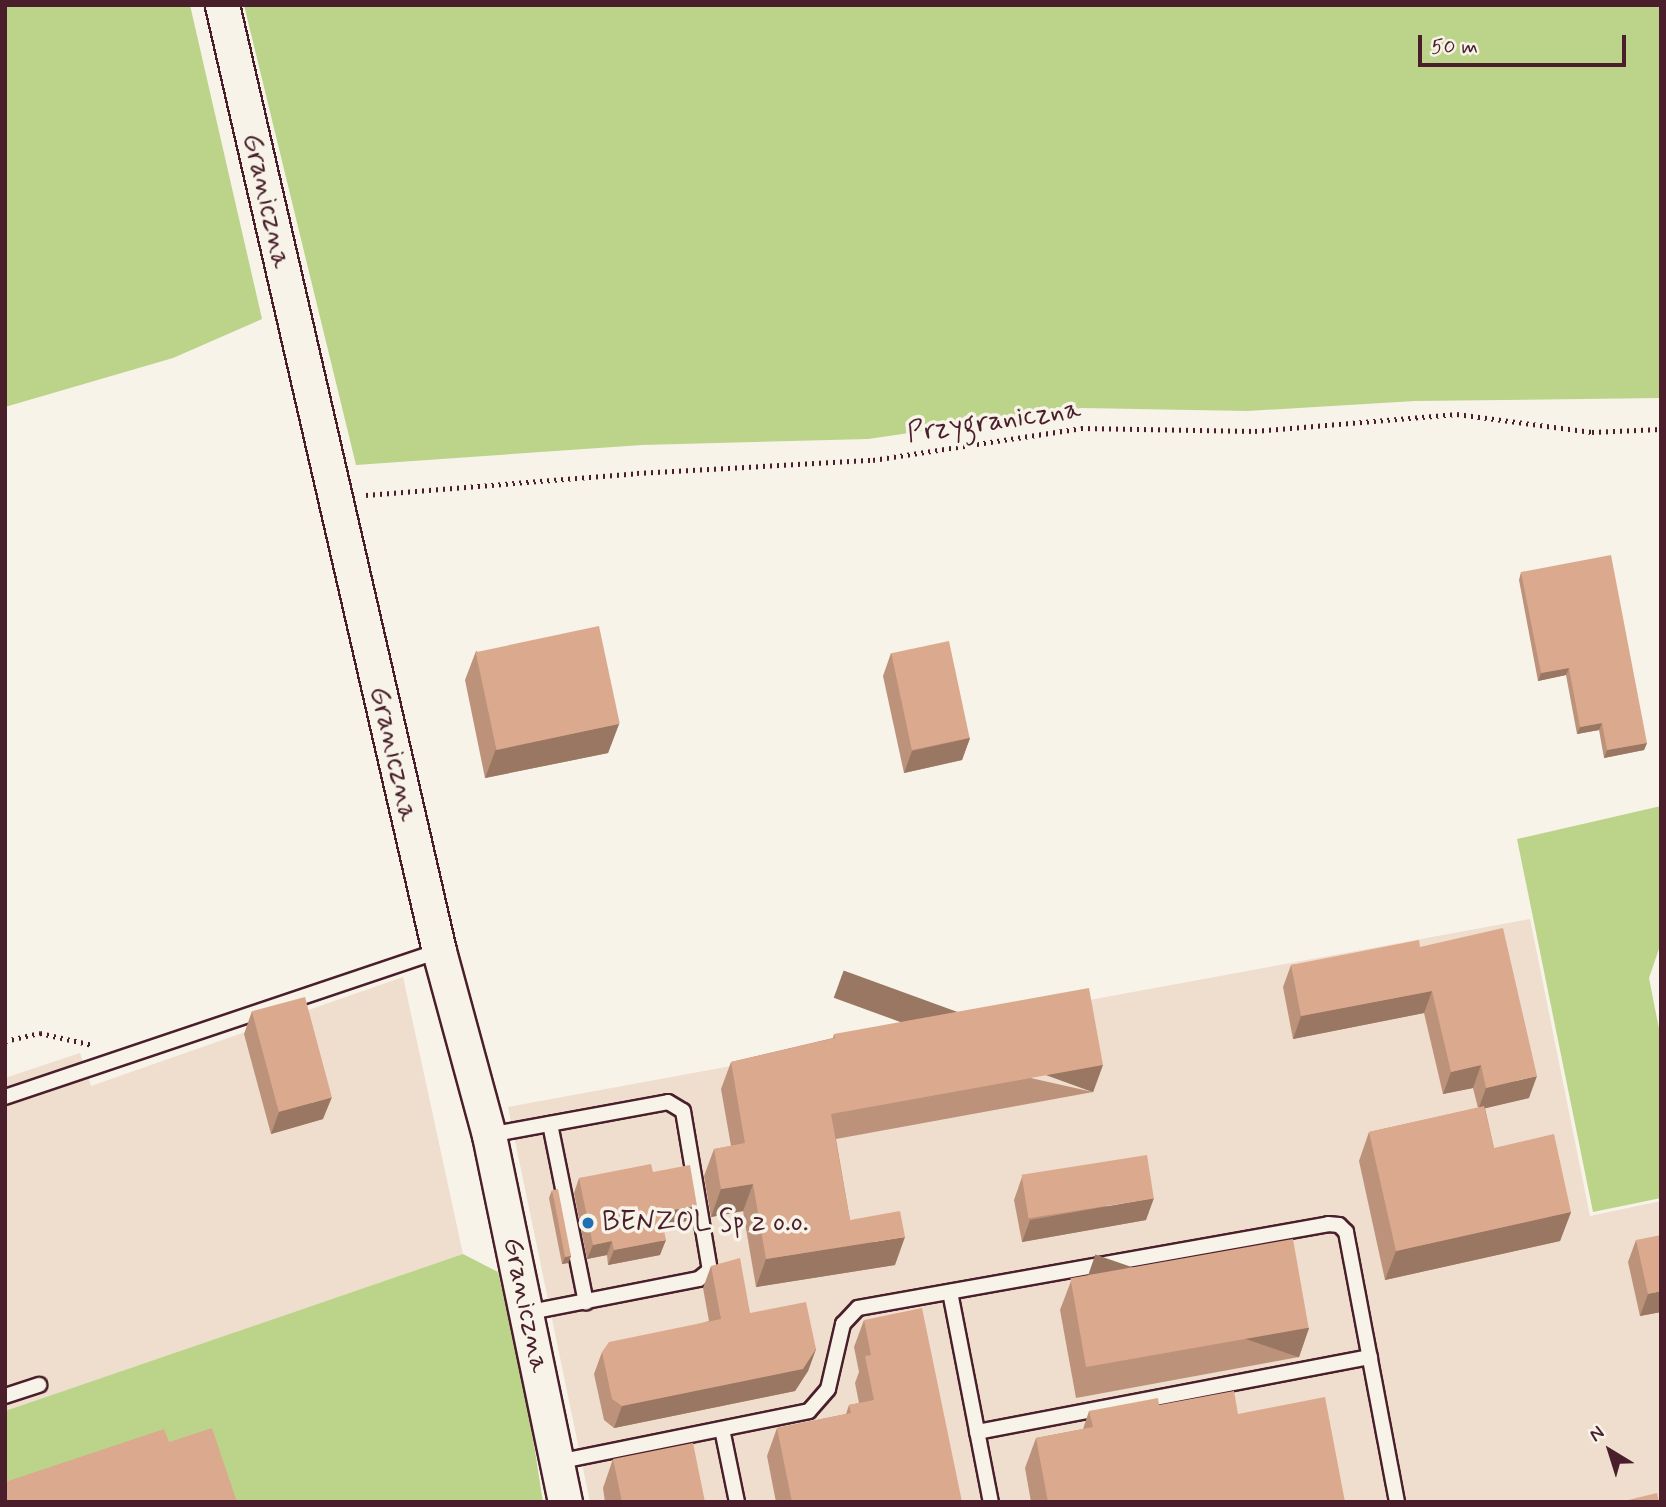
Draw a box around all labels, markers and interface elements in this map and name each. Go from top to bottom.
scale bar [1421,21,1629,65]
text: 50 m [1431,33,1478,61]
street label: Graniczna [234,130,298,272]
street label: Przygraniczna [905,393,1083,451]
street label: Graniczna [361,683,425,825]
place label: BENZOL Sp z o.o. [602,1206,811,1240]
marker: BENZOL Sp z o.o. [580,1215,596,1231]
street label: Graniczna [494,1234,556,1376]
north arrow [1575,1416,1645,1486]
text: N [1584,1420,1609,1448]

